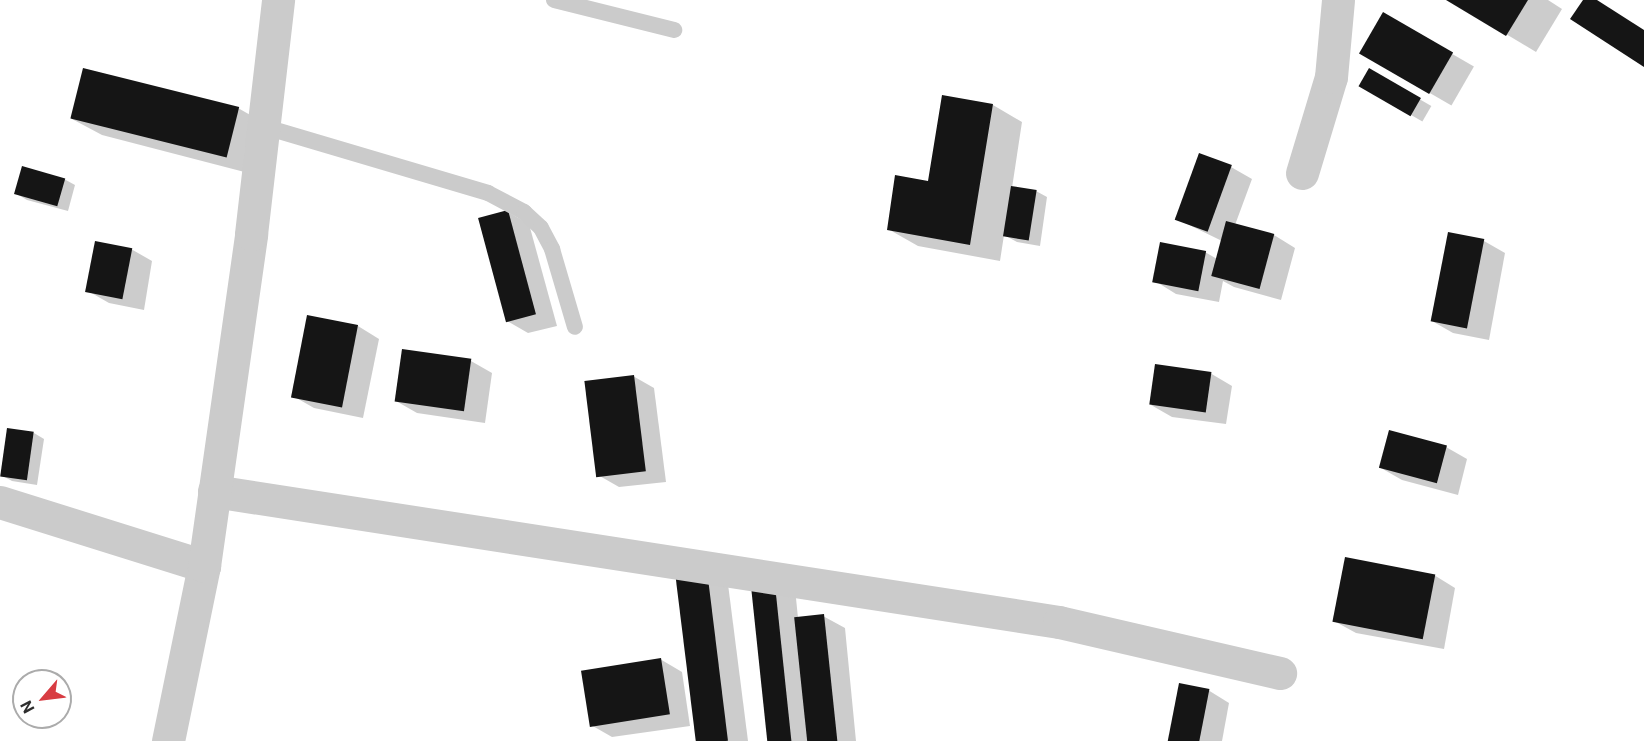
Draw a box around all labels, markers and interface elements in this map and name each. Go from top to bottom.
north arrow [12,669,72,729]
text: N [16,697,38,716]

